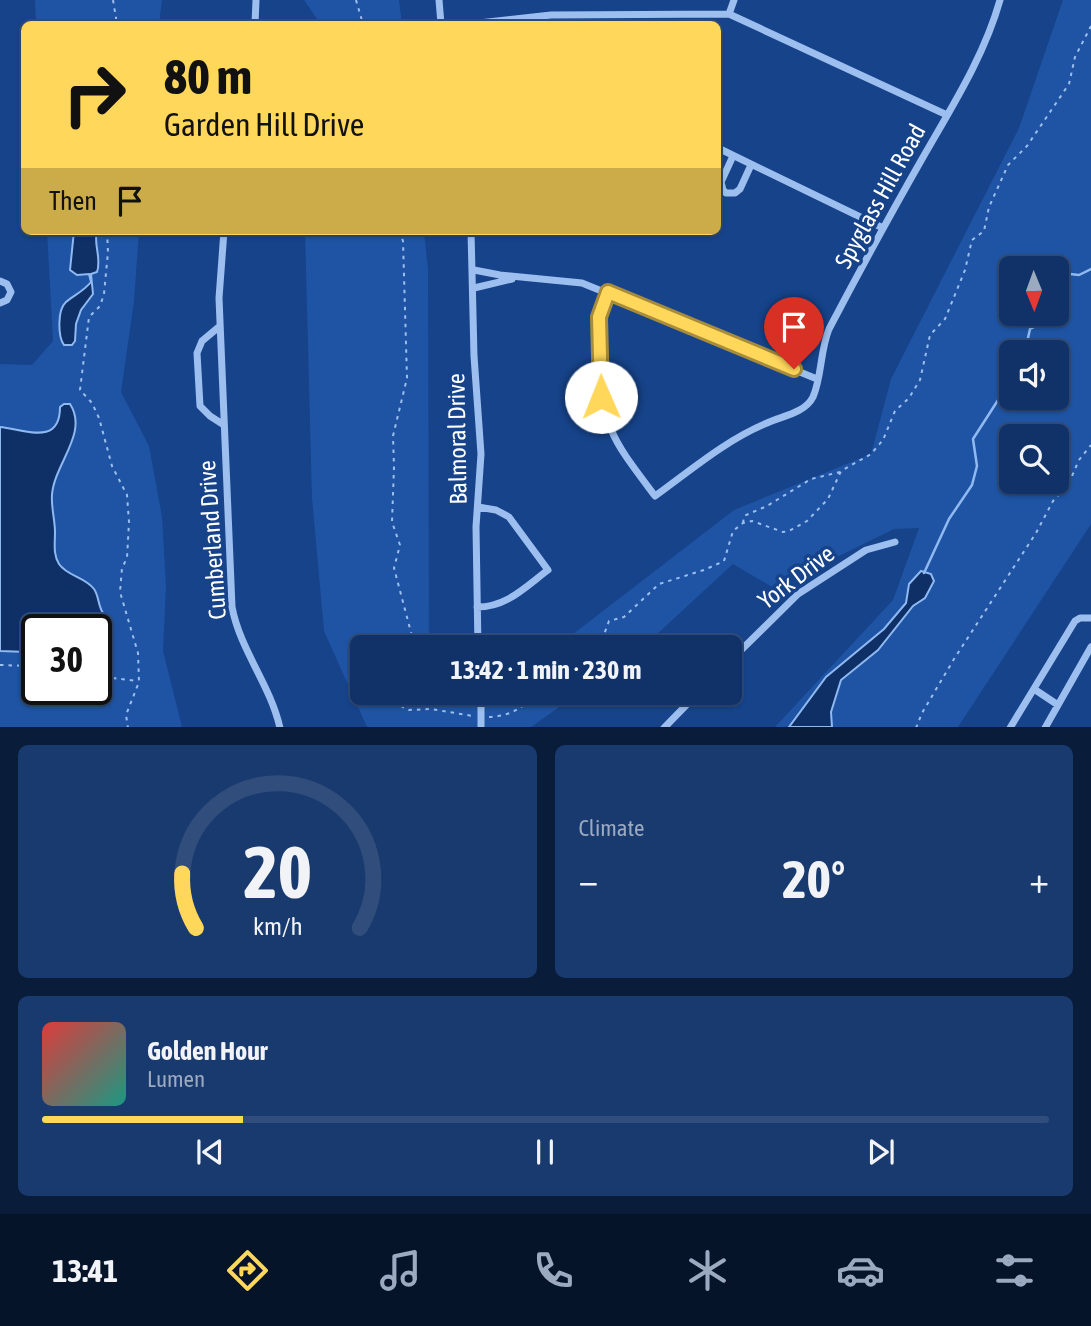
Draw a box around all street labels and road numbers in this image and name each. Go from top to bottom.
street label: Spyglass Hill Road [829,119,931,273]
street label: Balmoral Drive [442,373,472,505]
street label: Cumberland Drive [193,460,231,620]
street label: York Drive [753,540,839,614]

